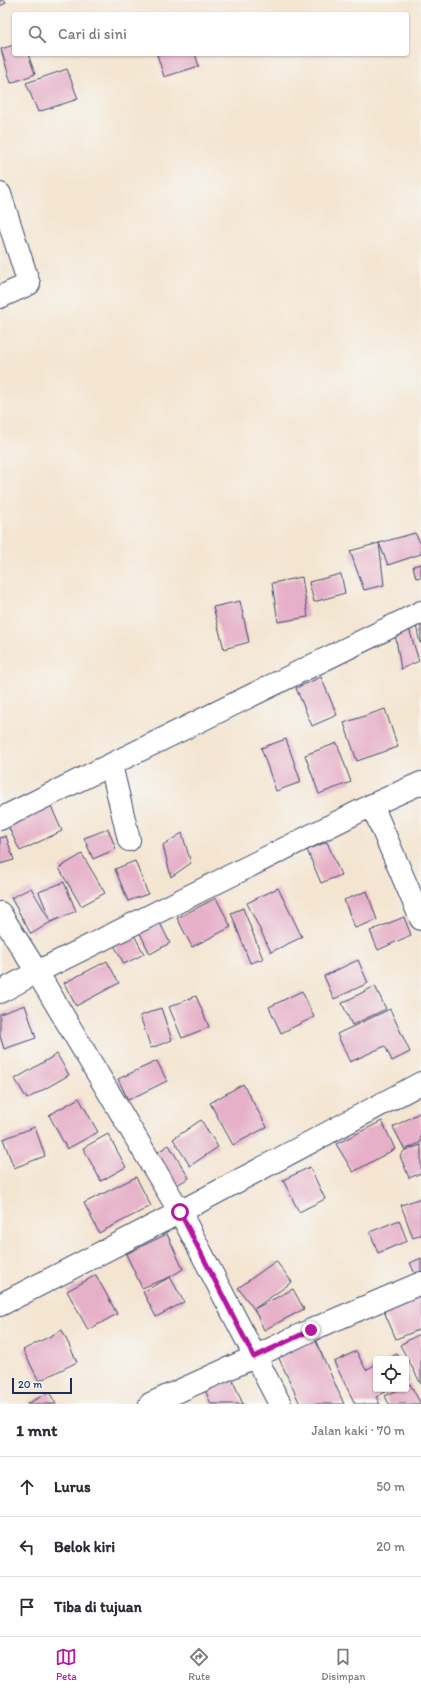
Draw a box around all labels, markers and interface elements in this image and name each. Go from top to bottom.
search box [12,12,409,56]
icon: search [26,23,48,45]
text: Cari di sini [58,25,127,43]
route start [171,1203,189,1221]
route end [302,1321,320,1339]
map controls [373,1356,409,1392]
button: locate [373,1356,409,1392]
scale bar [12,1376,72,1395]
text: 20 m [18,1378,42,1391]
text: 1 mnt [16,1420,57,1440]
text: Jalan kaki · 70 m [311,1423,405,1438]
icon: ahead [16,1476,38,1498]
text: Lurus [54,1478,91,1496]
text: 50 m [376,1479,405,1494]
icon: left [16,1536,38,1558]
text: Belok kiri [54,1538,115,1556]
text: 20 m [376,1539,405,1554]
icon: arrive [16,1596,38,1618]
text: Tiba di tujuan [54,1598,142,1616]
tab: Peta [55,1646,77,1683]
tab: Rute [188,1646,210,1683]
tab: Disimpan [321,1646,366,1683]

